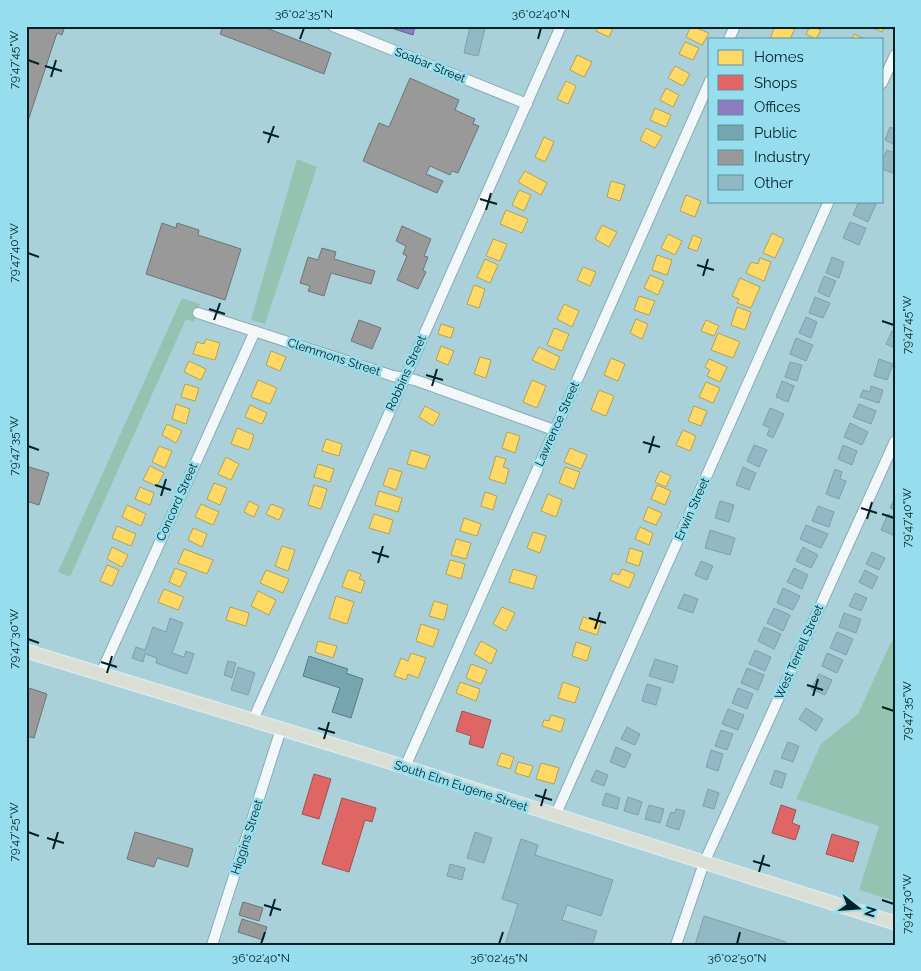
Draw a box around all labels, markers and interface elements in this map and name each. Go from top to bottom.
text: 36°02'35"N [275,7,333,21]
text: 36°02'40"N [512,7,570,21]
text: 79°47'45"W [7,30,21,89]
legend [708,38,884,202]
street label: Soabar Street [393,44,467,86]
text: Homes [754,48,804,66]
text: Shops [754,74,797,92]
text: Offices [754,98,801,116]
text: Public [754,124,797,142]
text: Industry [754,148,810,166]
text: Other [754,174,794,192]
text: 79°47'40"W [7,223,21,283]
text: 79°47'45"W [900,295,914,354]
street label: Robbins Street [383,333,429,413]
street label: Clemmons Street [286,335,382,379]
street label: Lawrence Street [532,380,582,468]
text: 79°47'35"W [7,416,21,476]
street label: Concord Street [154,461,200,543]
street label: Erwin Street [672,475,712,543]
text: 79°47'40"W [900,488,914,548]
street label: West Terrell Street [772,603,826,701]
text: 79°47'30"W [7,608,21,669]
text: 79°47'35"W [900,681,914,741]
street label: South Elm Eugene Street [393,758,529,814]
street label: Higgins Street [228,798,266,876]
text: 79°47'25"W [7,802,21,862]
text: 79°47'30"W [900,873,914,934]
north arrow [834,884,884,934]
text: N [861,904,880,919]
text: 36°02'40"N [232,951,290,965]
text: 36°02'45"N [470,951,528,965]
text: 36°02'50"N [708,951,766,965]

